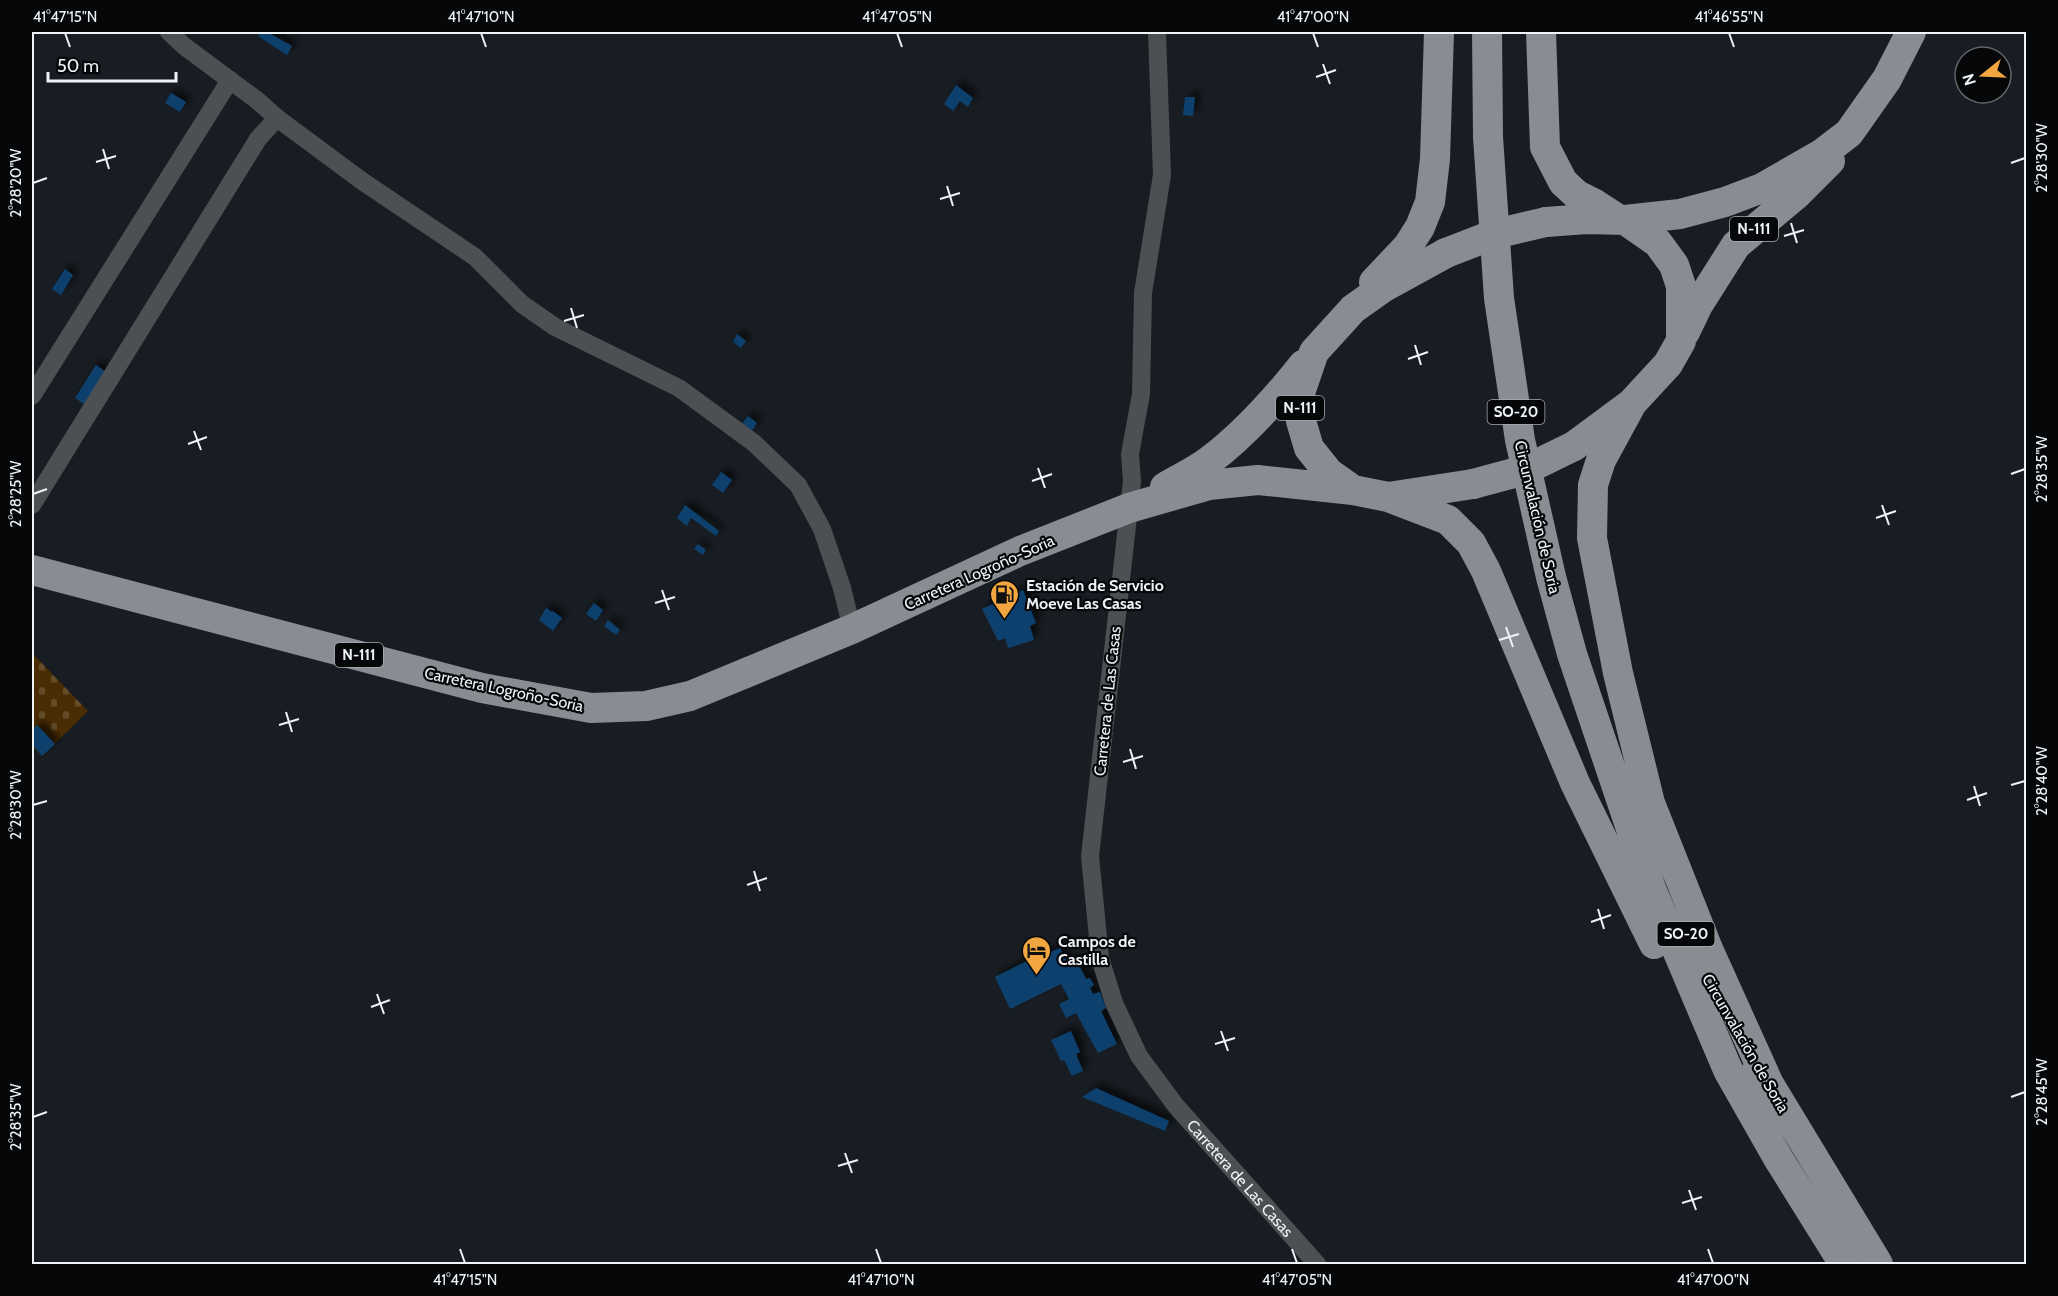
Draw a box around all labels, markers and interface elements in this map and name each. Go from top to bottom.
text: 41°47'15"N [33,8,97,26]
text: 41°47'10"N [447,8,515,26]
text: 41°47'05"N [862,8,932,26]
text: 41°47'00"N [1277,8,1349,26]
text: 41°46'55"N [1695,8,1763,26]
scale bar [48,45,176,83]
north arrow [1953,45,2013,105]
text: 50 m [57,55,99,77]
text: N [1958,71,1980,88]
text: 2°28'30"W [2033,123,2051,193]
text: 2°28'20"W [7,148,25,218]
road number: N-111 [1730,217,1778,241]
road number: N-111 [1276,396,1324,420]
road number: SO-20 [1488,400,1544,424]
text: 2°28'35"W [2033,435,2051,503]
street label: Circunvalación de Soria [1511,439,1564,596]
text: 2°28'25"W [7,460,25,527]
street label: Carretera Logroño-Soria [901,531,1057,614]
place label: Estación de Servicio Moeve Las Casas [1026,576,1164,613]
fuel station icon: Estación de Servicio Moeve Las Casas [989,578,1021,620]
street label: Carretera de Las Casas [1090,625,1125,777]
road number: N-111 [335,643,383,667]
street label: Carretera Logroño-Soria [423,663,586,716]
text: 2°28'40"W [2033,745,2051,816]
text: 2°28'30"W [7,770,25,840]
road number: SO-20 [1658,922,1714,946]
place label: Campos de Castilla [1058,932,1136,969]
hotel icon: Campos de Castilla [1021,934,1053,976]
street label: Circunvalación de Soria [1698,971,1793,1116]
text: 2°28'45"W [2033,1058,2051,1126]
text: 2°28'35"W [7,1083,25,1151]
street label: Carretera de Las Casas [1183,1116,1297,1241]
text: 41°47'15"N [433,1271,497,1289]
text: 41°47'10"N [847,1271,915,1289]
text: 41°47'05"N [1262,1271,1332,1289]
text: 41°47'00"N [1677,1271,1749,1289]

